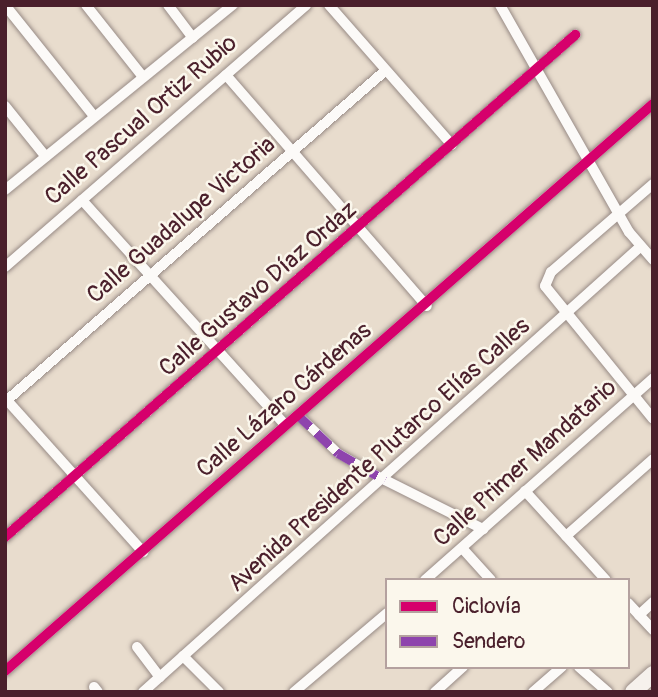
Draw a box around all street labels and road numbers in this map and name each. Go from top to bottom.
street label: Calle Pascual Ortiz Rubio [39,29,243,211]
street label: Calle Guadalupe Victoria [81,130,281,310]
street label: Calle Gustavo Díaz Ordaz [153,195,363,383]
street label: Avenida Presidente Plutarco Elías Calles [222,312,536,598]
street label: Calle Lázaro Cárdenas [191,316,377,484]
street label: Calle Primer Mandatario [428,373,622,553]

